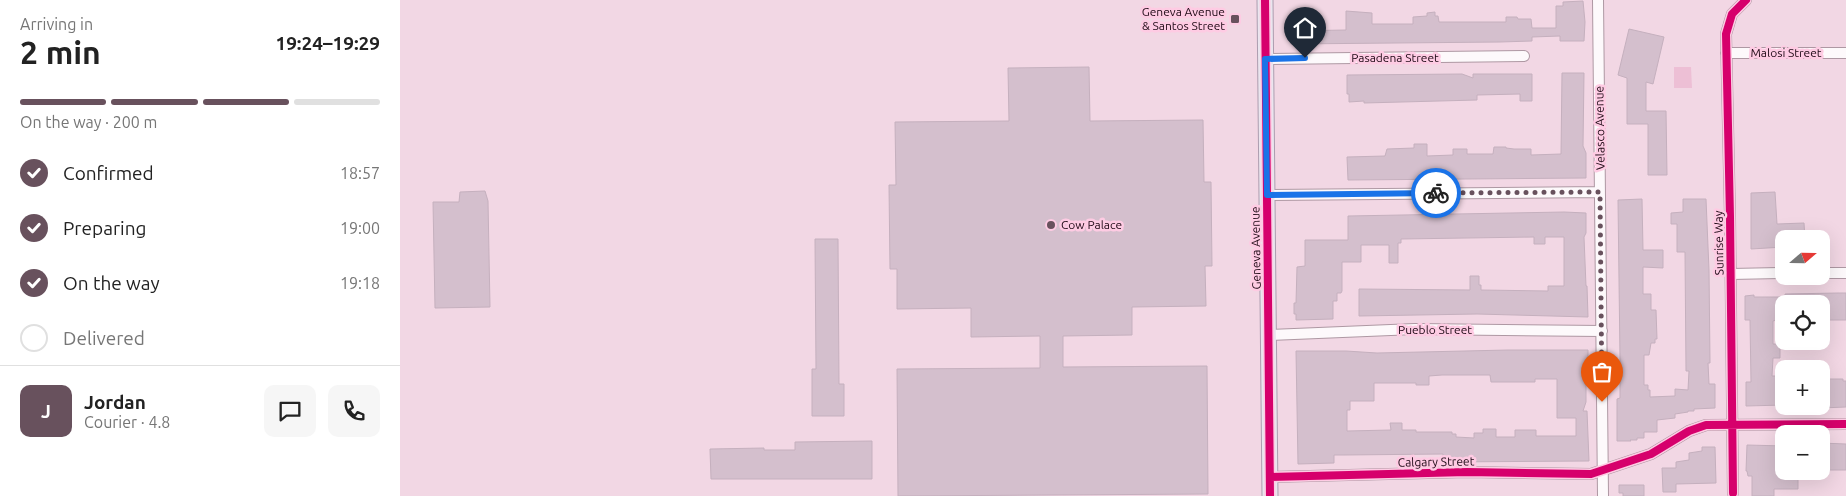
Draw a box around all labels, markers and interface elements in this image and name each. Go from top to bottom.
place label: Geneva Avenue & Santos Street [1142,5,1225,32]
pin [1284,7,1326,58]
marker: Geneva Avenue & Santos Street [1229,13,1241,25]
icon: home [1291,14,1319,42]
text: Arriving in [20,15,93,33]
text: 19:24–19:29 [275,32,380,54]
text: 2 min [20,34,101,70]
street label: Malosi Street [1750,46,1822,59]
street label: Pasadena Street [1351,51,1439,64]
street label: Velasco Avenue [1592,86,1607,170]
text: On the way · 200 m [20,113,157,131]
icon: check [20,159,48,187]
text: Confirmed [63,162,154,184]
text: 18:57 [340,164,380,182]
courier [1411,168,1461,218]
icon: bike [1422,179,1450,207]
street label: Geneva Avenue [1248,206,1263,290]
street label: Sunrise Way [1711,210,1726,276]
icon: check [20,214,48,242]
text: Preparing [63,217,147,239]
place label: Cow Palace [1061,218,1122,231]
text: 19:00 [340,219,380,237]
marker: Cow Palace [1045,219,1057,231]
north arrow [1775,230,1830,285]
map controls [1775,230,1830,480]
icon: check [20,269,48,297]
text: On the way [63,272,160,294]
text: 19:18 [340,274,380,292]
button: locate [1775,295,1830,350]
street label: Pueblo Street [1398,323,1472,336]
text: Delivered [63,327,145,349]
pin [1581,351,1623,402]
icon: bag [1588,358,1616,386]
button: + [1775,360,1830,415]
button: chat [264,385,316,437]
button: phone [328,385,380,437]
text: Jordan [84,391,146,413]
text: J [41,400,51,422]
text: Courier · 4.8 [84,413,170,431]
button: − [1775,425,1830,480]
street label: Calgary Street [1398,454,1475,469]

